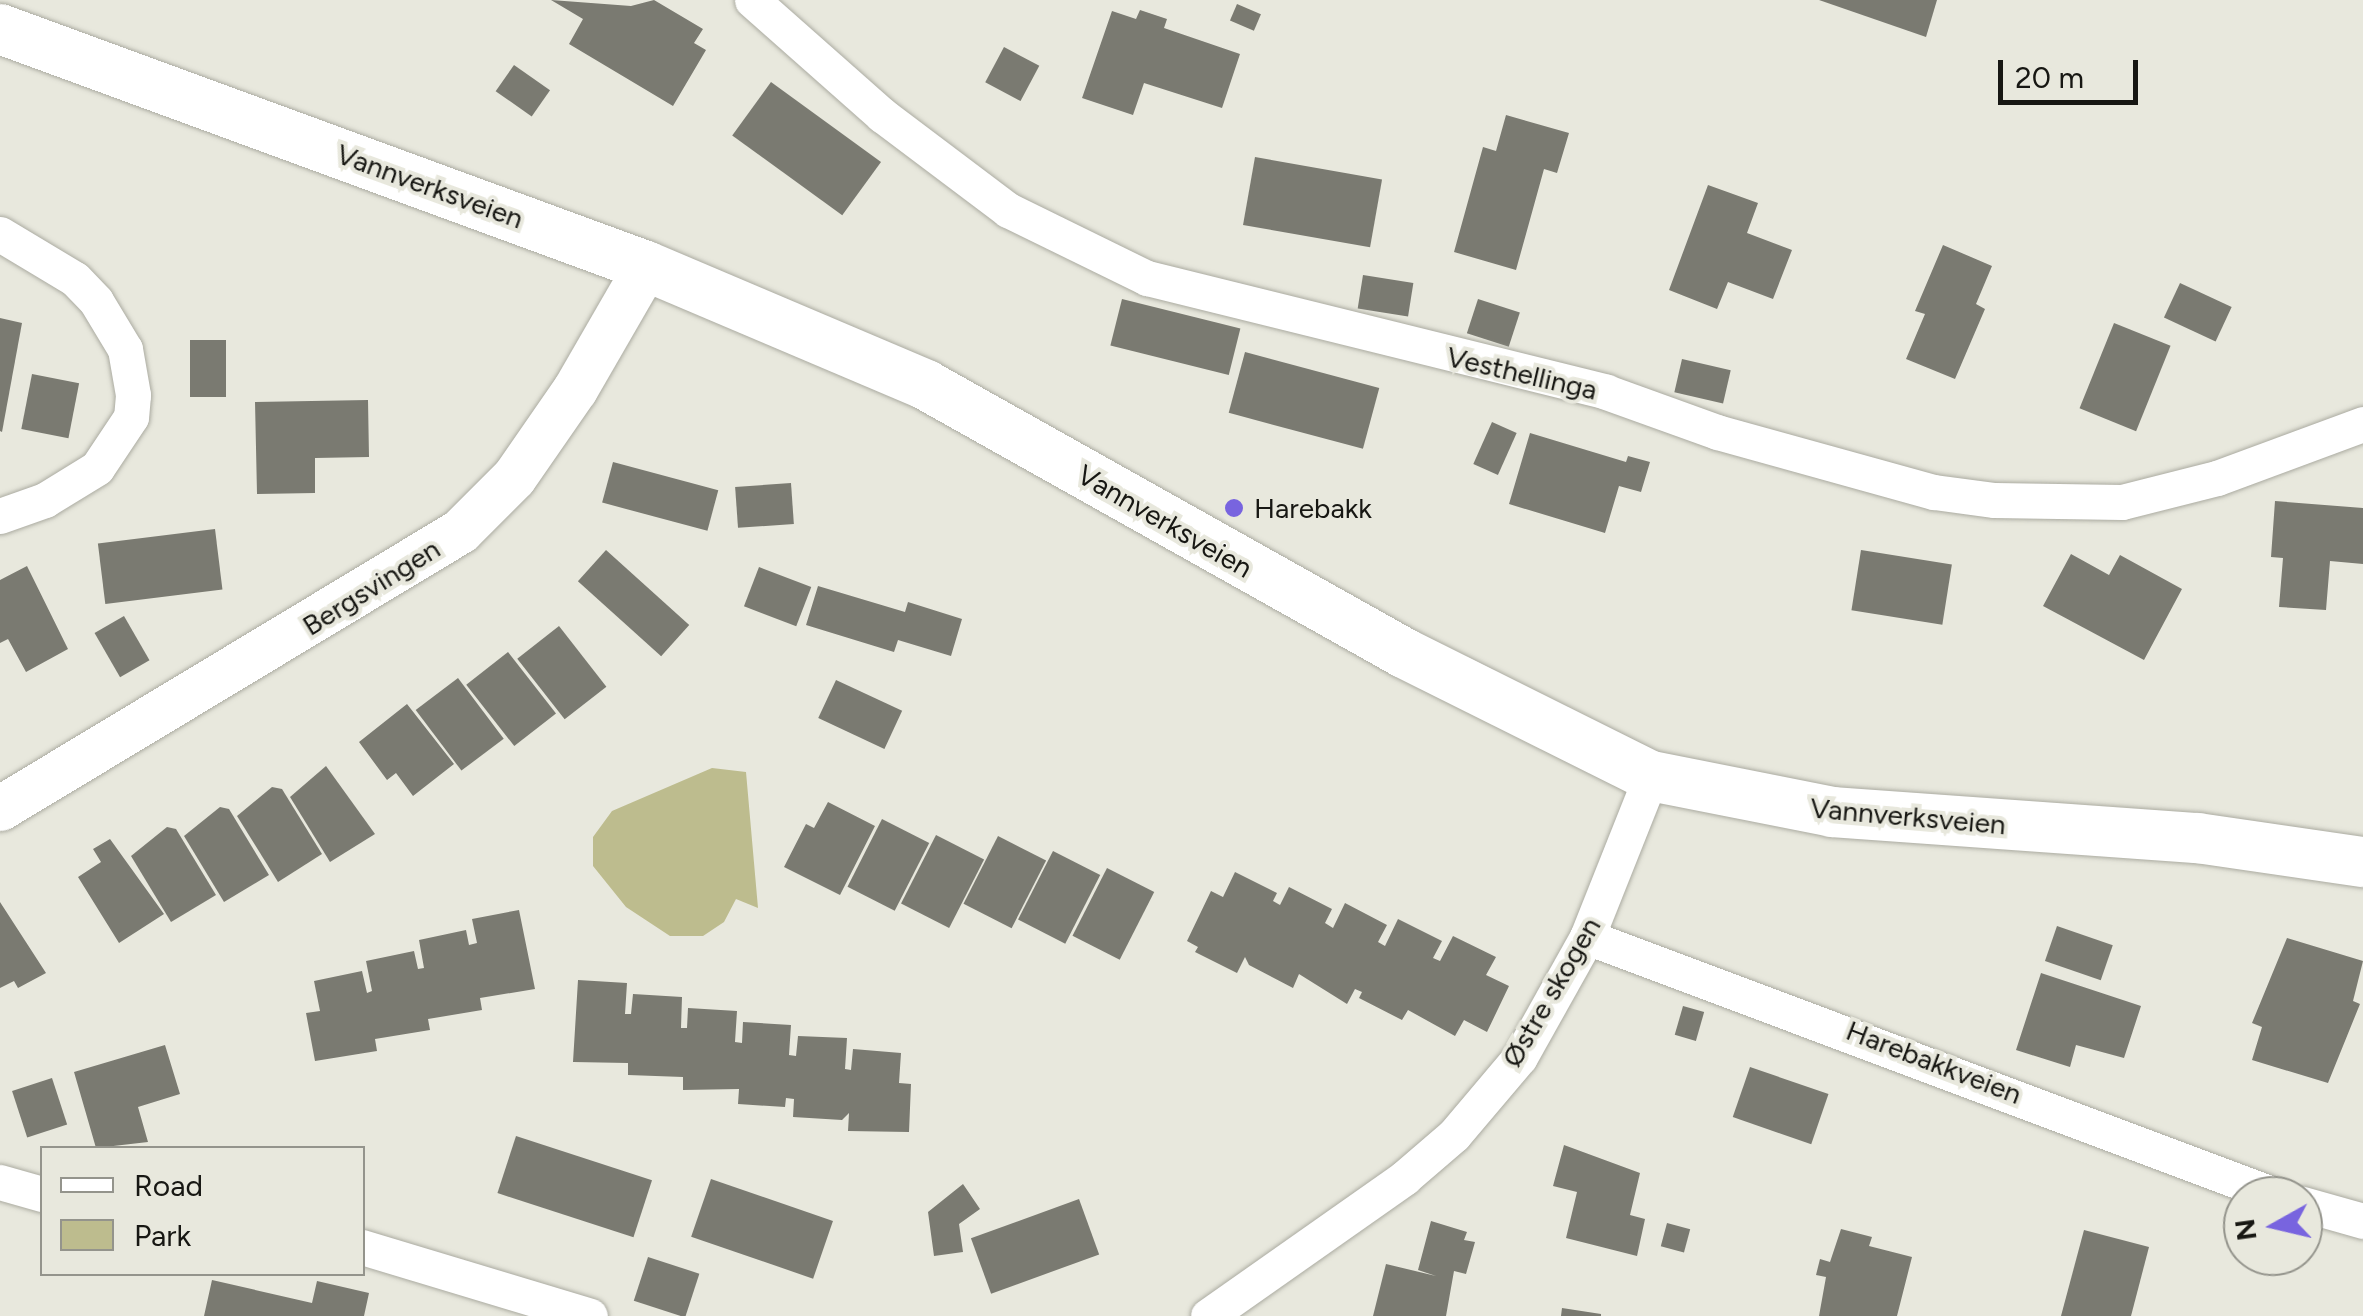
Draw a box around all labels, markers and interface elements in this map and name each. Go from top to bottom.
scale bar [2003,40,2143,102]
text: 20 m [2015,59,2084,96]
street label: Vannverksveien [332,137,528,235]
street label: Vesthellinga [1444,339,1600,407]
street label: Vannverksveien [1072,457,1258,585]
place label: Harebakk [1254,491,1372,525]
marker: Harebakk [1223,497,1245,519]
street label: Bergsvingen [296,532,446,642]
street label: Vannverksveien [1809,791,2007,841]
street label: Østre skogen [1495,911,1607,1073]
street label: Harebakkveien [1842,1013,2026,1111]
legend [40,1146,365,1276]
text: Road [134,1167,203,1204]
north arrow [2223,1176,2323,1276]
text: Park [134,1217,191,1254]
text: N [2227,1217,2264,1243]

